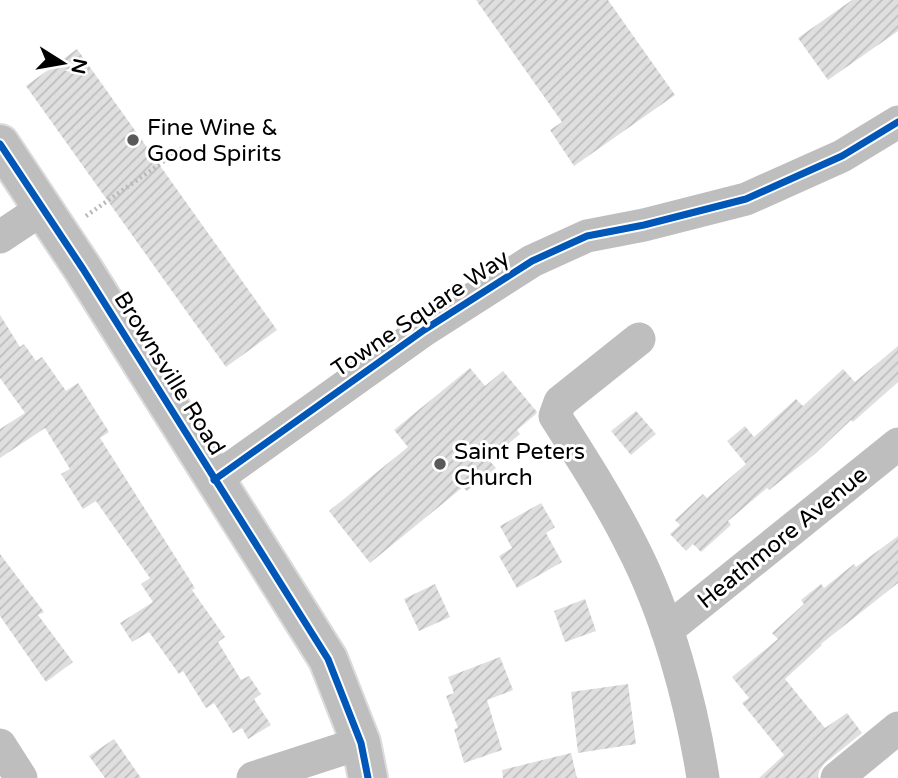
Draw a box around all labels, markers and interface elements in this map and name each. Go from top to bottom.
north arrow [28,28,98,98]
text: N [66,56,91,76]
place label: Fine Wine & Good Spirits [147,114,281,168]
marker: Fine Wine & Good Spirits [125,132,141,148]
street label: Towne Square Way [326,244,515,384]
street label: Brownsville Road [108,287,231,460]
place label: Saint Peters Church [454,438,585,492]
marker: Saint Peters Church [432,456,448,472]
street label: Heathmore Avenue [692,461,873,615]

